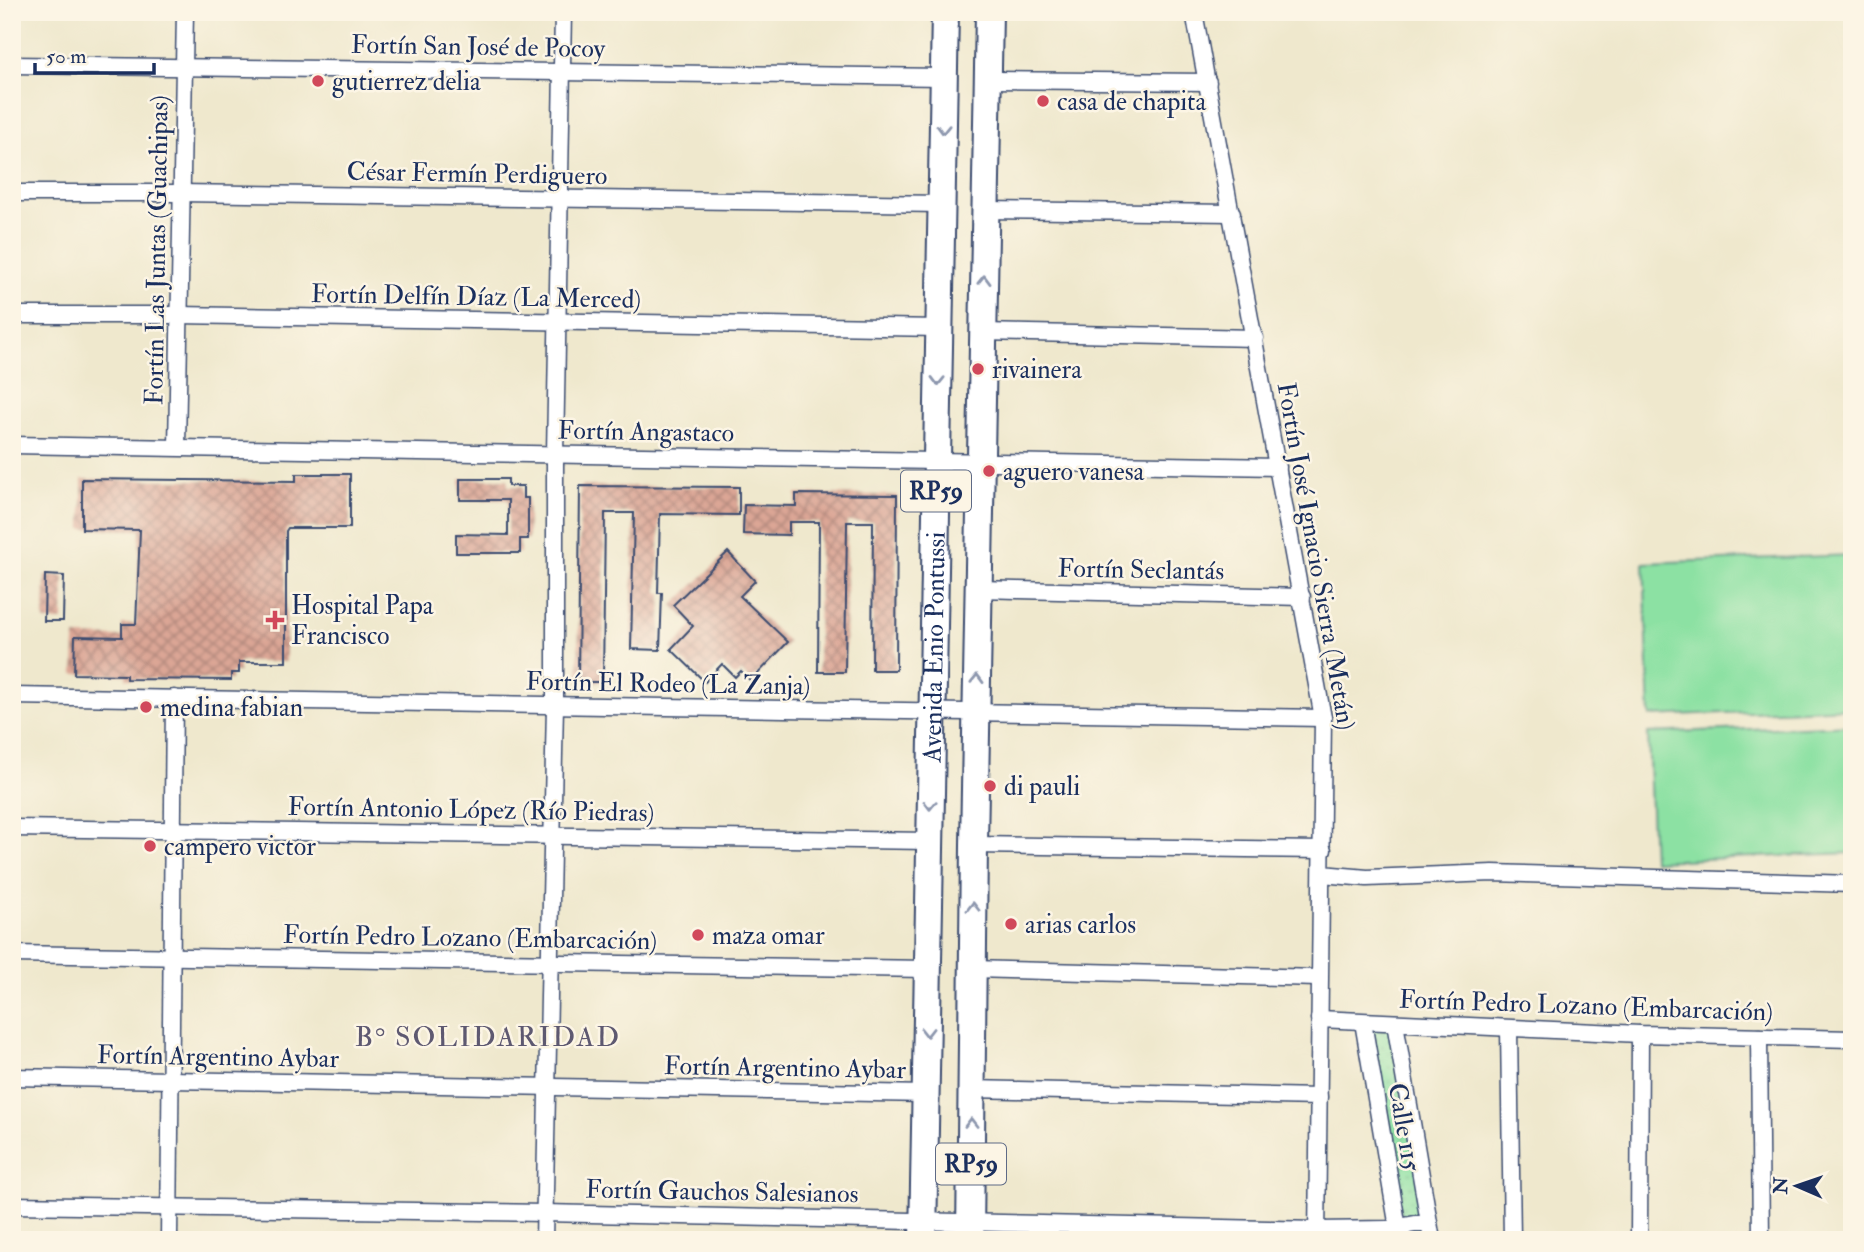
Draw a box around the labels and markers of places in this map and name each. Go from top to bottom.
place label: gutierrez delia [332,66,481,98]
marker: gutierrez delia [310,73,326,89]
place label: casa de chapita [1057,86,1206,119]
marker: casa de chapita [1035,93,1051,109]
place label: rivainera [992,354,1082,386]
marker: rivainera [970,361,986,377]
place label: aguero vanesa [1003,456,1145,488]
marker: aguero vanesa [981,463,997,479]
place label: Hospital Papa Francisco [291,590,434,652]
marker: Hospital Papa Francisco [265,610,285,630]
place label: medina fabian [160,692,303,724]
marker: medina fabian [138,699,154,715]
place label: di pauli [1004,771,1080,804]
marker: di pauli [982,778,998,794]
place label: campero victor [164,831,316,864]
marker: campero victor [142,838,158,854]
place label: arias carlos [1025,909,1136,941]
marker: arias carlos [1003,916,1019,932]
place label: maza omar [712,920,825,952]
marker: maza omar [690,927,706,943]

